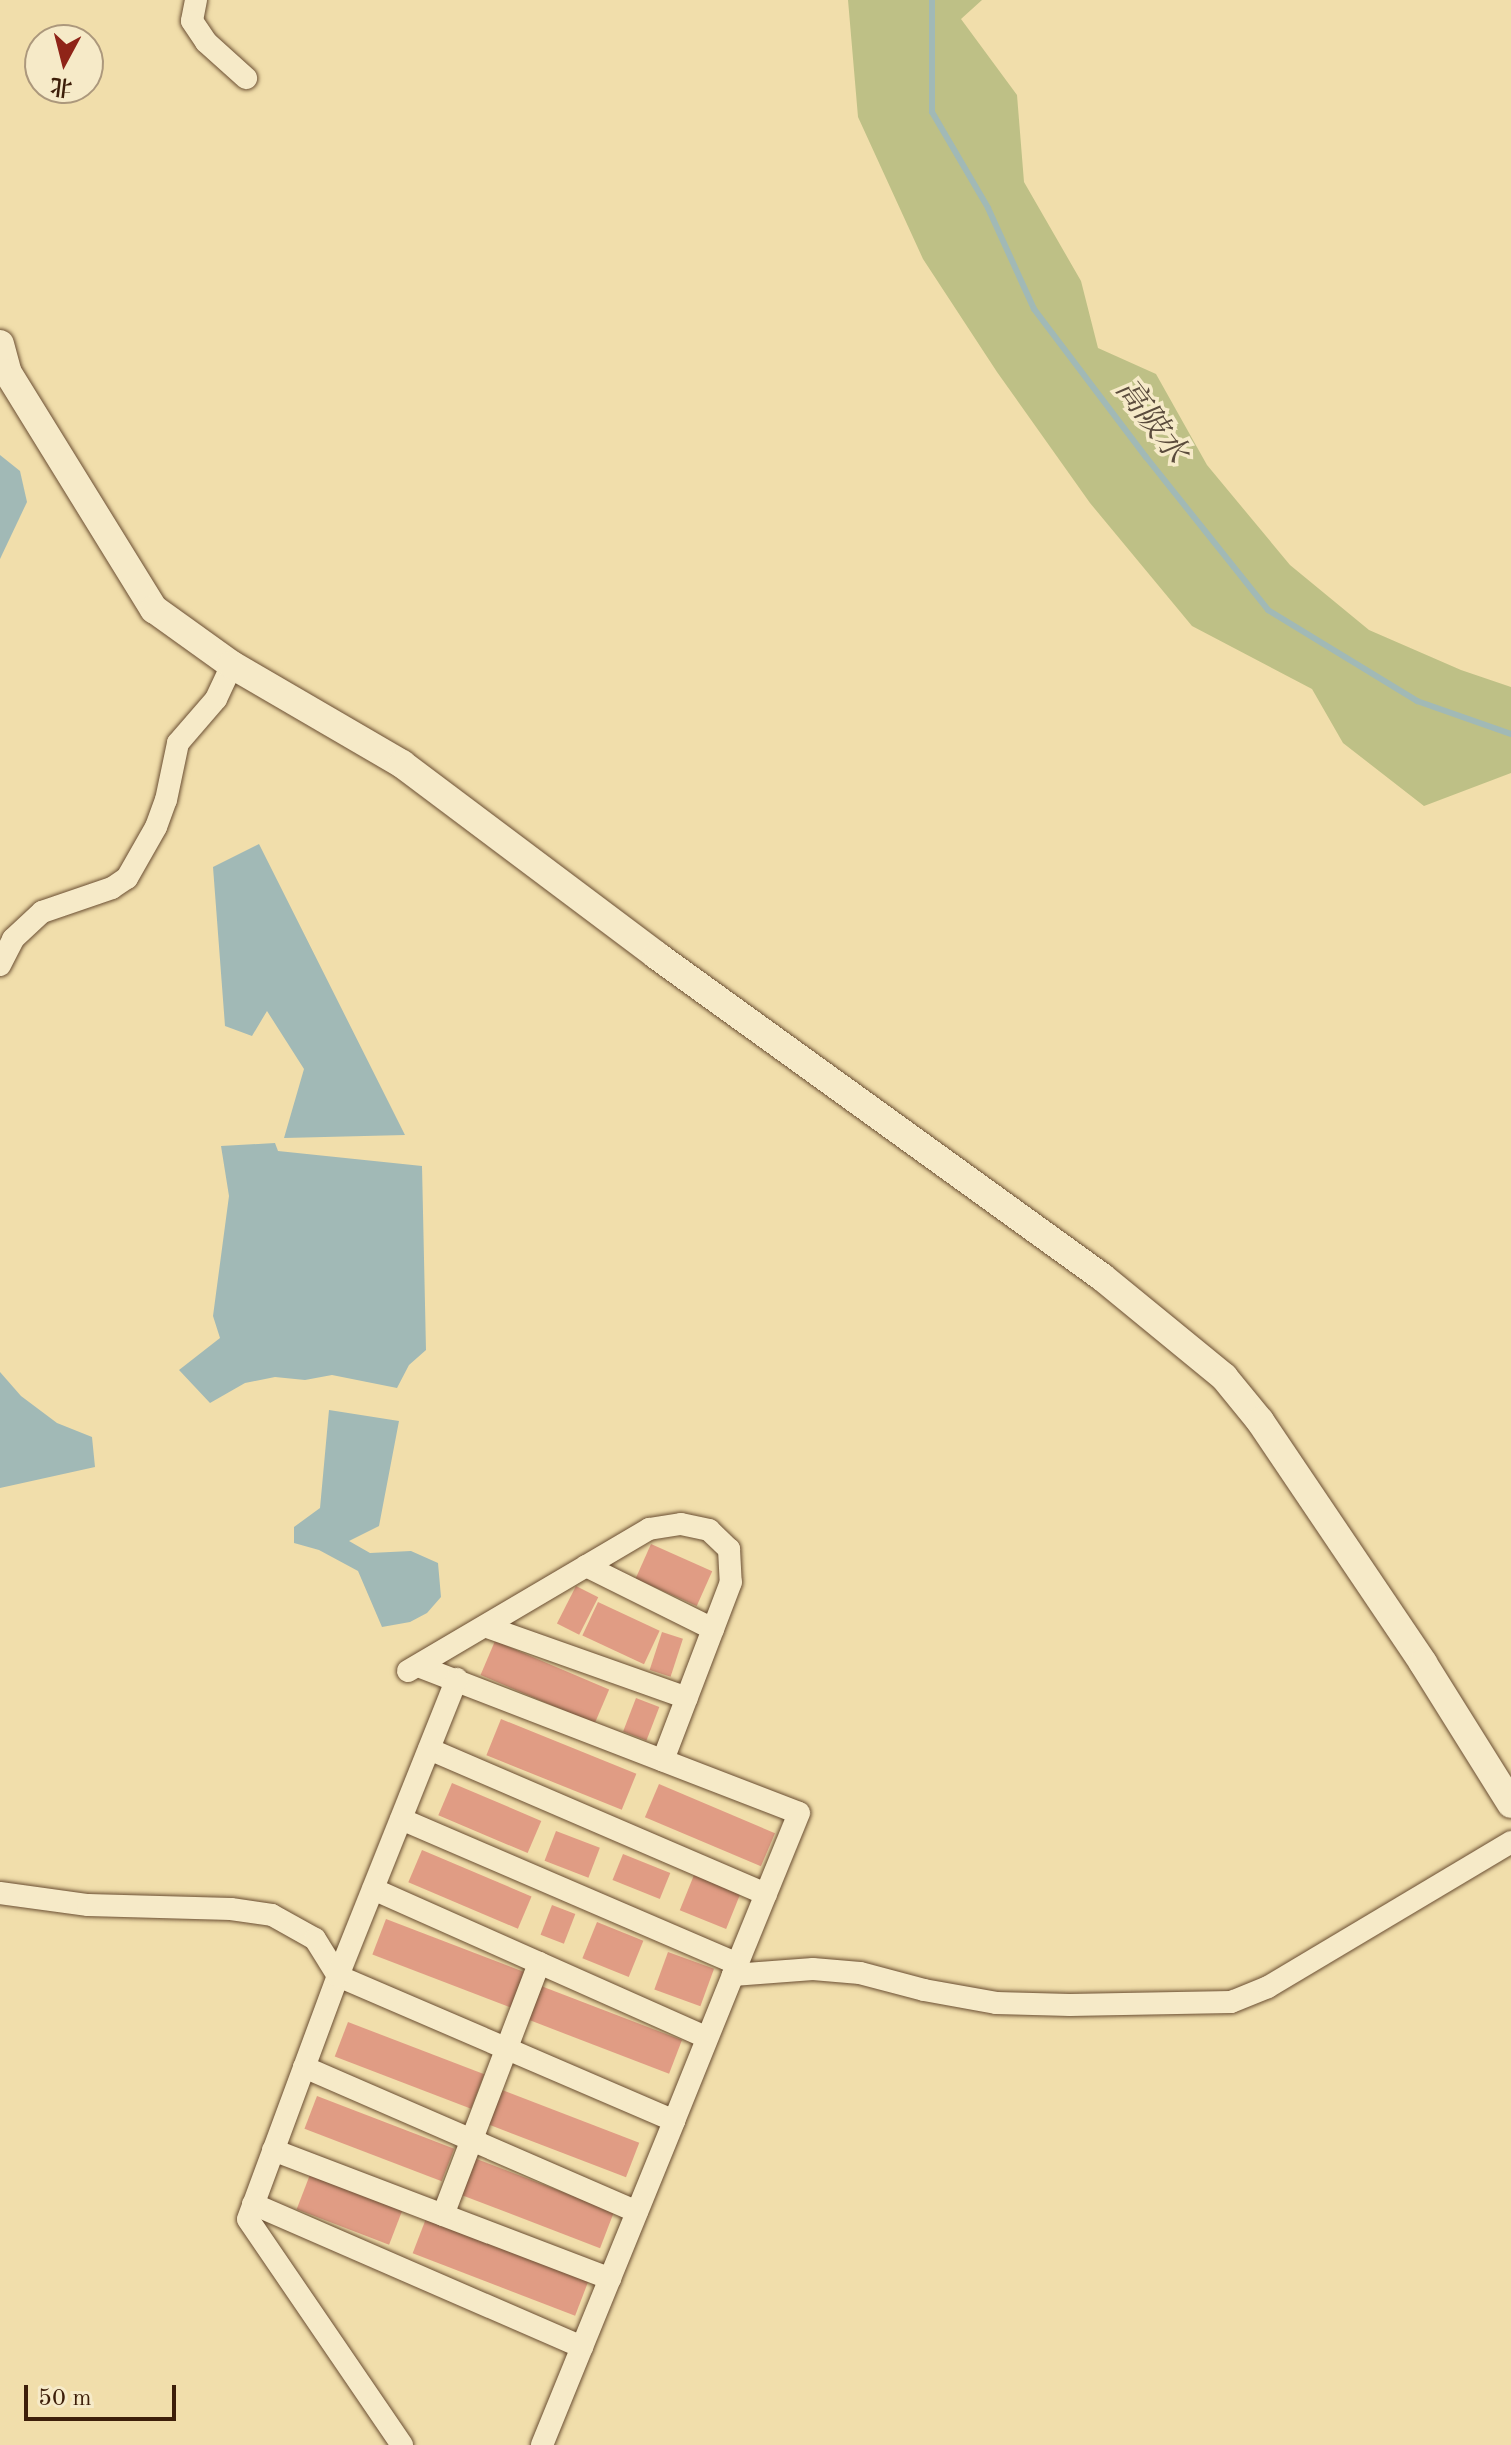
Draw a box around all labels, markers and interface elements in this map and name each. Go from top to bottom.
north arrow [24,24,104,104]
text: 北 [49,74,74,98]
water label: 高陂水 [1106,372,1194,472]
scale bar [28,2369,180,2419]
text: 50 m [38,2387,92,2411]

